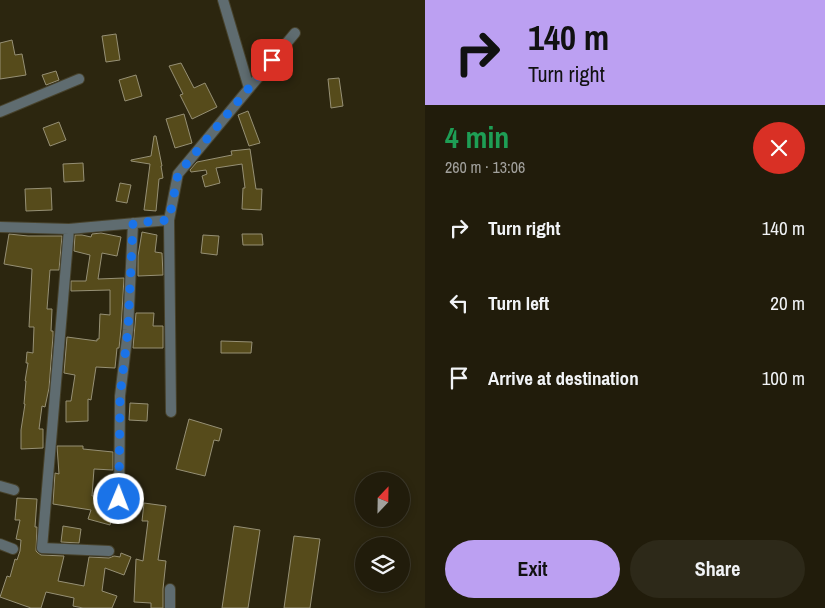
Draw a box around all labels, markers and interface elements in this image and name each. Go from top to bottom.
text: 140 m [528,14,609,61]
icon: right [445,20,510,85]
pin [251,39,293,81]
icon: arrive [258,46,286,74]
text: Turn right [528,59,605,89]
text: 4 min [445,117,509,157]
button: close [753,122,805,174]
text: 260 m · 13:06 [445,156,525,178]
icon: right [445,214,473,242]
text: Turn right [488,215,560,241]
text: 140 m [762,215,805,241]
icon: left [445,289,473,317]
text: Turn left [488,290,549,316]
text: 20 m [770,290,805,316]
icon: arrive [445,364,473,392]
text: Arrive at destination [488,365,639,391]
text: 100 m [762,365,805,391]
position arrow [92,472,144,524]
north arrow [355,472,410,528]
map controls [355,472,410,592]
button: layers [355,537,410,592]
button: Exit [445,540,620,598]
button: Share [630,540,805,598]

